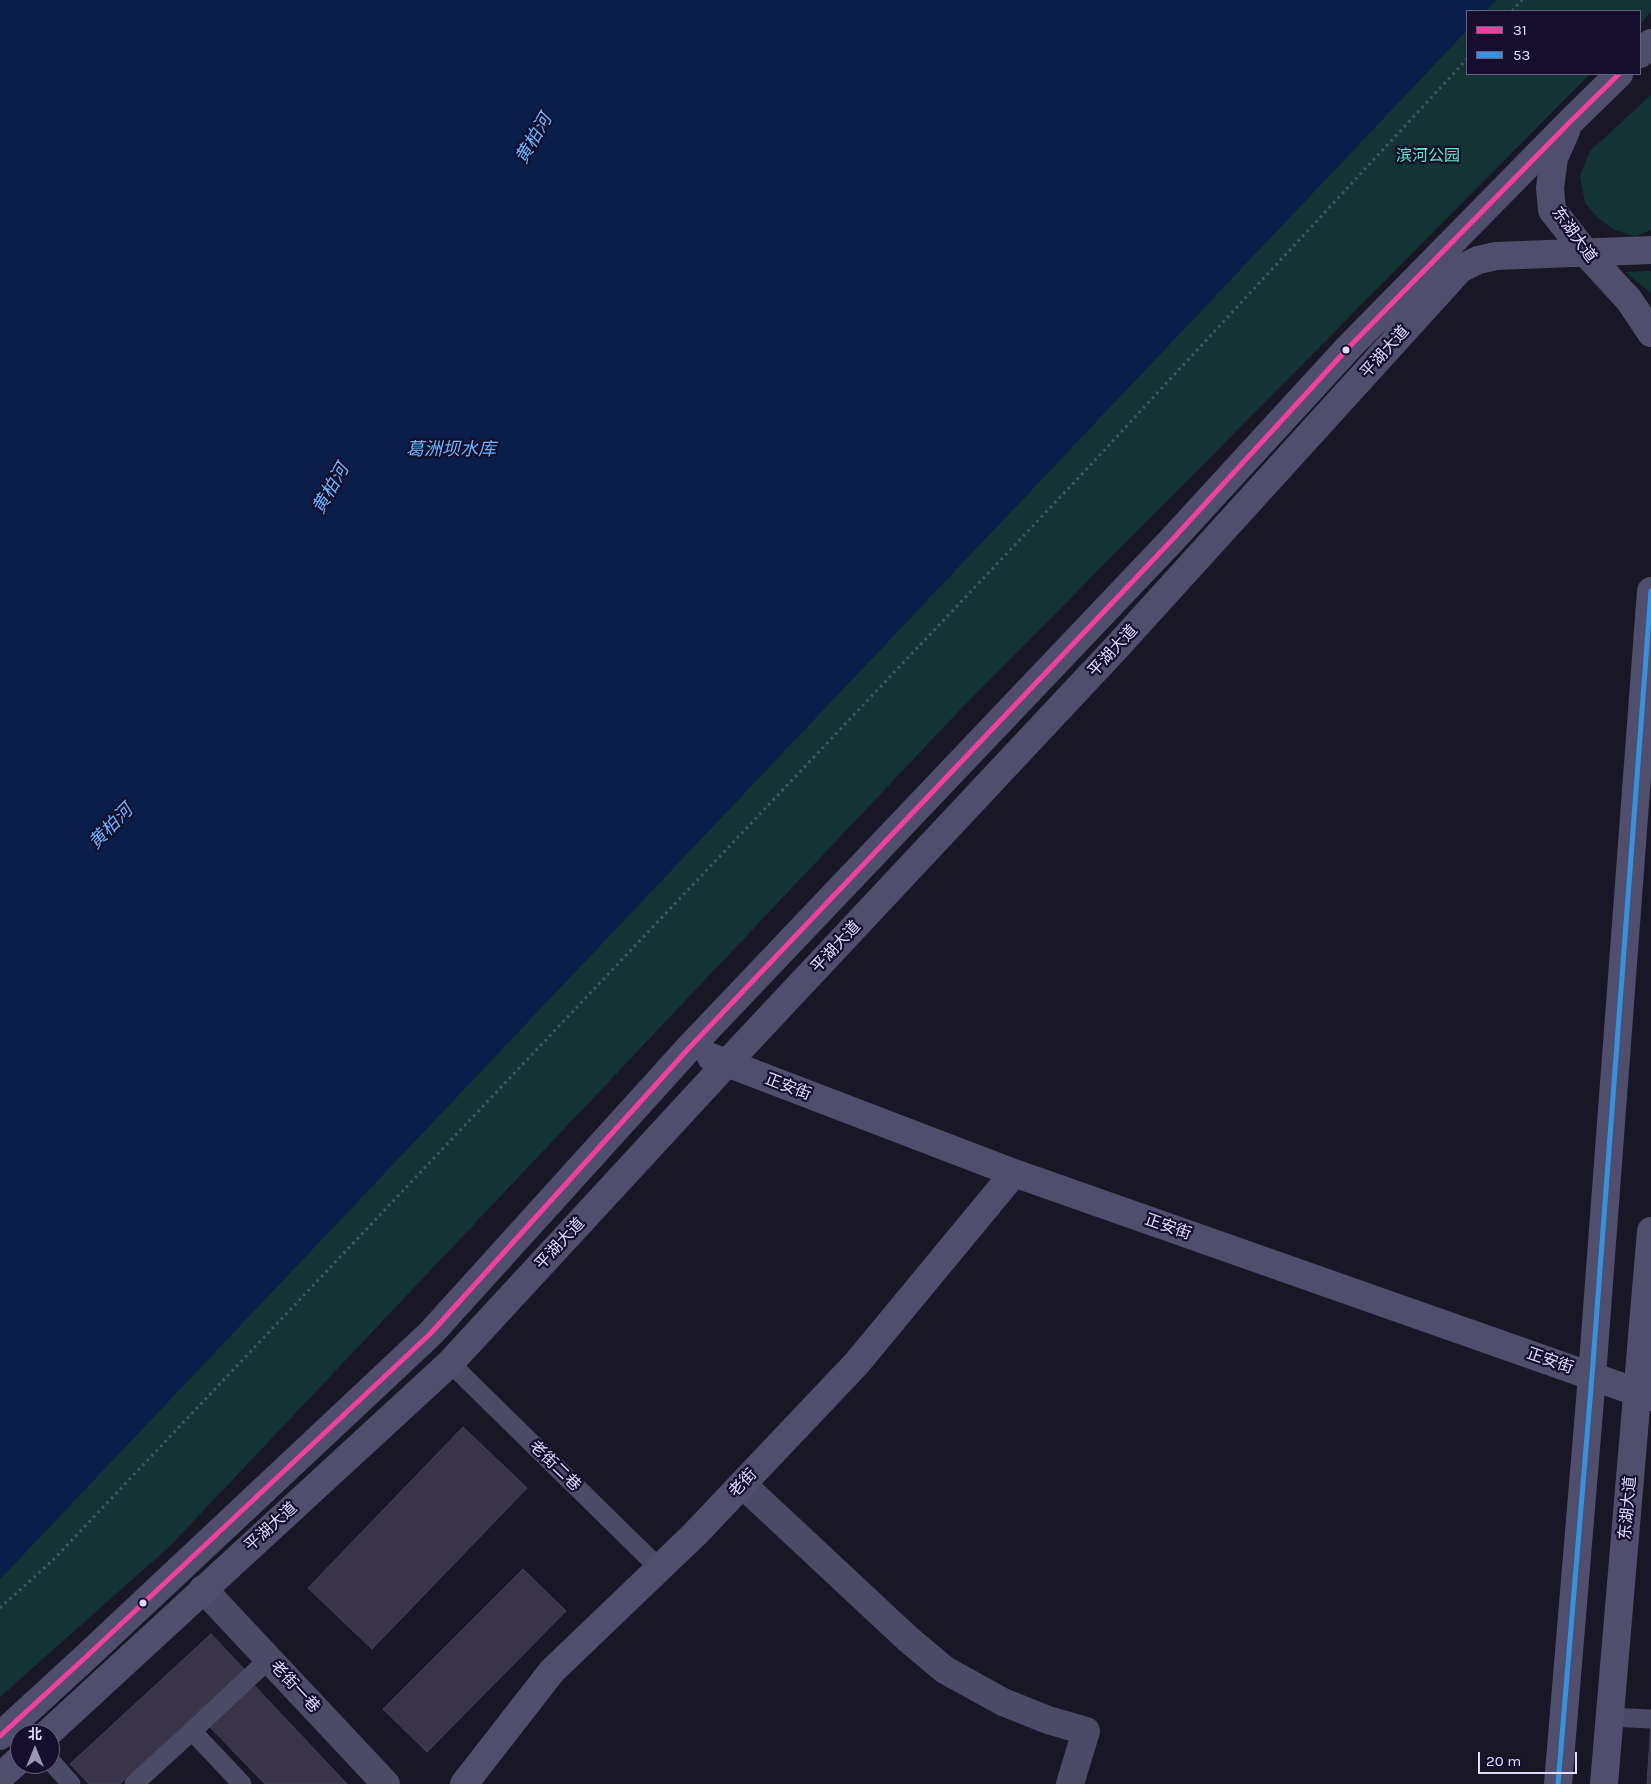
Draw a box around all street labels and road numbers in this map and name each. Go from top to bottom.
street label: 东湖大道 [1547,203,1601,267]
street label: 平湖大道 [1356,322,1414,382]
street label: 平湖大道 [1084,621,1142,681]
street label: 平湖大道 [807,917,865,977]
street label: 正安街 [762,1069,814,1105]
street label: 正安街 [1142,1210,1194,1244]
street label: 平湖大道 [531,1214,589,1274]
street label: 正安街 [1524,1344,1576,1378]
street label: 老街二巷 [525,1437,585,1495]
street label: 老街 [725,1465,761,1501]
street label: 东湖大道 [1616,1475,1640,1541]
street label: 平湖大道 [241,1498,301,1556]
street label: 老街一巷 [266,1657,324,1717]

